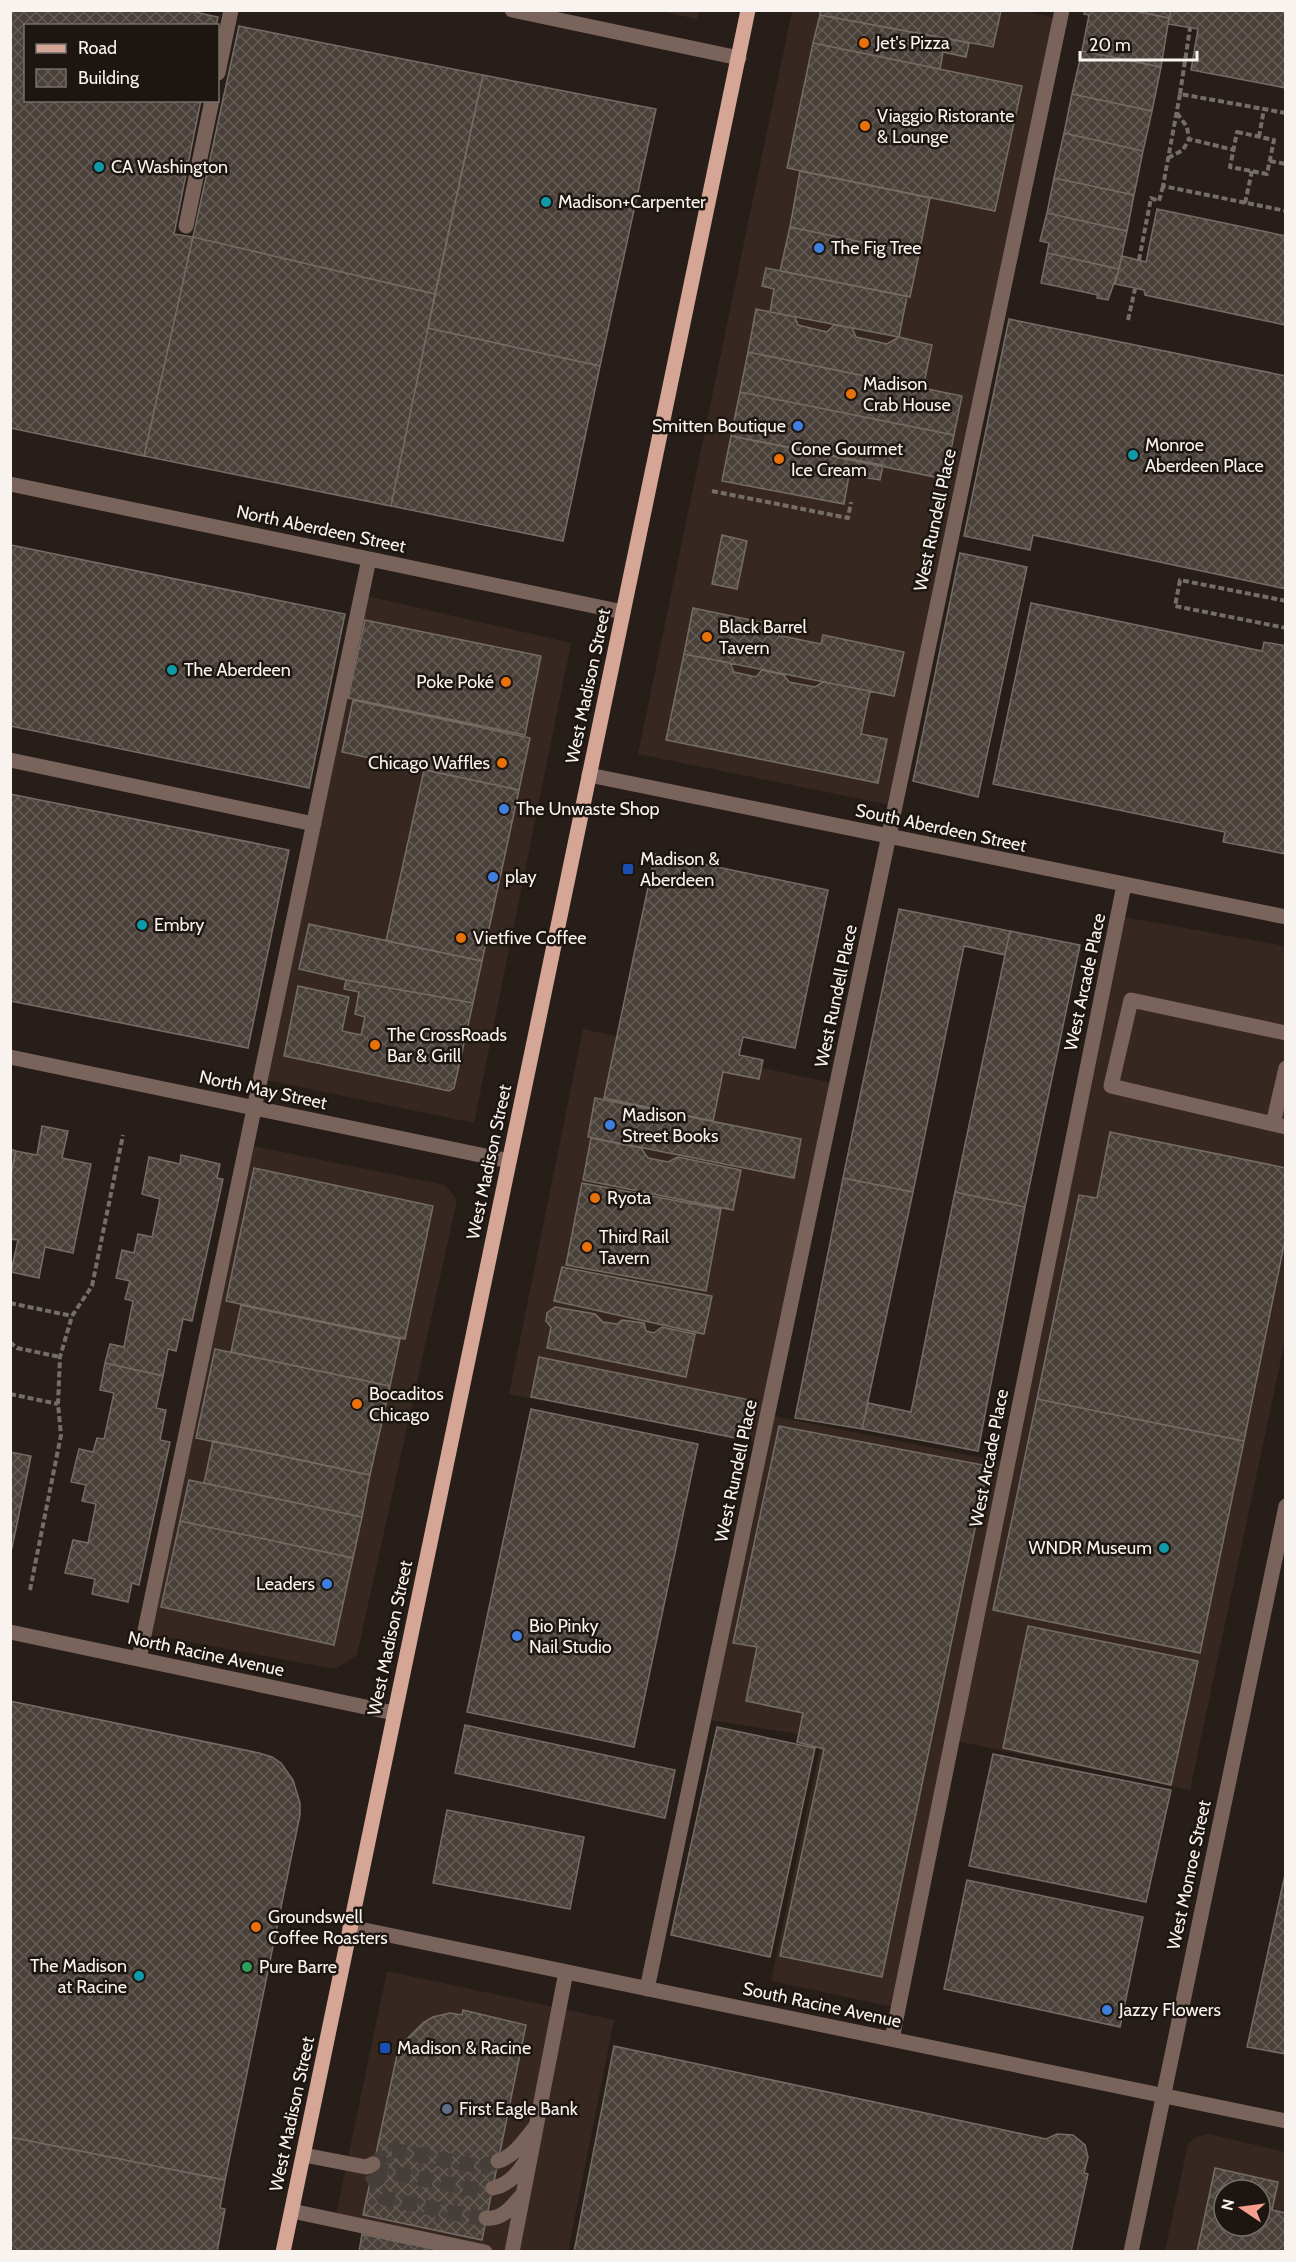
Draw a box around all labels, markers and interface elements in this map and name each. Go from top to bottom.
legend [24,24,219,102]
scale bar [1080,24,1197,62]
place label: Jet's Pizza [875,32,950,54]
text: 20 m [1089,34,1131,56]
marker: Jet's Pizza [857,36,871,50]
text: Road [78,37,117,59]
text: Building [78,67,140,89]
place label: Viaggio Ristorante & Lounge [877,105,1015,148]
marker: Viaggio Ristorante & Lounge [858,119,872,133]
place label: CA Washington [111,156,228,178]
marker: CA Washington [92,160,106,174]
place label: Madison+Carpenter [558,191,706,213]
marker: Madison+Carpenter [539,195,553,209]
place label: The Fig Tree [831,237,922,259]
marker: The Fig Tree [812,241,826,255]
place label: Madison Crab House [863,373,951,416]
marker: Madison Crab House [844,387,858,401]
place label: Smitten Boutique [652,415,786,437]
marker: Smitten Boutique [791,419,805,433]
place label: Monroe Aberdeen Place [1145,434,1264,477]
place label: Cone Gourmet Ice Cream [791,438,903,481]
street label: West Rundell Place [909,447,961,593]
marker: Monroe Aberdeen Place [1126,448,1140,462]
marker: Cone Gourmet Ice Cream [772,452,786,466]
street label: North Aberdeen Street [234,500,408,558]
street label: West Madison Street [561,607,615,765]
place label: Black Barrel Tavern [719,616,808,659]
marker: Black Barrel Tavern [700,630,714,644]
place label: The Aberdeen [184,659,291,681]
marker: The Aberdeen [165,663,179,677]
place label: Poke Poké [416,671,494,693]
marker: Poke Poké [499,675,513,689]
place label: Chicago Waffles [368,752,490,774]
marker: Chicago Waffles [495,756,509,770]
place label: The Unwaste Shop [516,798,660,820]
street label: South Aberdeen Street [853,799,1029,857]
marker: The Unwaste Shop [497,802,511,816]
place label: Madison & Aberdeen [640,848,719,891]
marker: Madison & Aberdeen [621,862,635,876]
place label: play [505,866,537,888]
marker: play [486,870,500,884]
street label: West Arcade Place [1060,911,1110,1053]
place label: Embry [154,914,204,936]
marker: Embry [135,918,149,932]
street label: West Rundell Place [810,923,862,1069]
place label: Vietfive Coffee [473,927,586,949]
marker: Vietfive Coffee [454,931,468,945]
place label: The CrossRoads Bar & Grill [387,1024,507,1067]
marker: The CrossRoads Bar & Grill [368,1038,382,1052]
street label: North May Street [197,1066,329,1114]
street label: West Madison Street [462,1083,516,1241]
place label: Madison Street Books [622,1104,718,1147]
marker: Madison Street Books [603,1118,617,1132]
place label: Ryota [607,1187,651,1209]
marker: Ryota [588,1191,602,1205]
place label: Third Rail Tavern [599,1226,670,1269]
marker: Third Rail Tavern [580,1240,594,1254]
place label: Bocaditos Chicago [369,1383,444,1426]
street label: West Arcade Place [965,1387,1013,1529]
marker: Bocaditos Chicago [350,1397,364,1411]
street label: West Rundell Place [710,1398,762,1544]
place label: WNDR Museum [1029,1537,1152,1559]
marker: WNDR Museum [1157,1541,1171,1555]
street label: West Madison Street [363,1559,417,1717]
place label: Leaders [256,1573,315,1595]
marker: Leaders [320,1577,334,1591]
place label: Bio Pinky Nail Studio [529,1615,612,1658]
street label: North Racine Avenue [126,1627,286,1681]
marker: Bio Pinky Nail Studio [510,1629,524,1643]
street label: West Monroe Street [1162,1798,1216,1952]
place label: Groundswell Coffee Roasters [268,1906,388,1949]
marker: Groundswell Coffee Roasters [249,1920,263,1934]
place label: The Madison at Racine [30,1955,127,1998]
place label: Pure Barre [259,1956,337,1978]
marker: Pure Barre [240,1960,254,1974]
marker: The Madison at Racine [132,1969,146,1983]
street label: South Racine Avenue [741,1977,903,2033]
place label: Jazzy Flowers [1118,1999,1221,2021]
marker: Jazzy Flowers [1100,2003,1114,2017]
street label: West Madison Street [265,2035,319,2193]
place label: Madison & Racine [397,2037,531,2059]
marker: Madison & Racine [378,2041,392,2055]
place label: First Eagle Bank [459,2098,579,2120]
marker: First Eagle Bank [440,2102,454,2116]
north arrow [1212,2178,1272,2238]
text: N [1217,2197,1238,2212]

